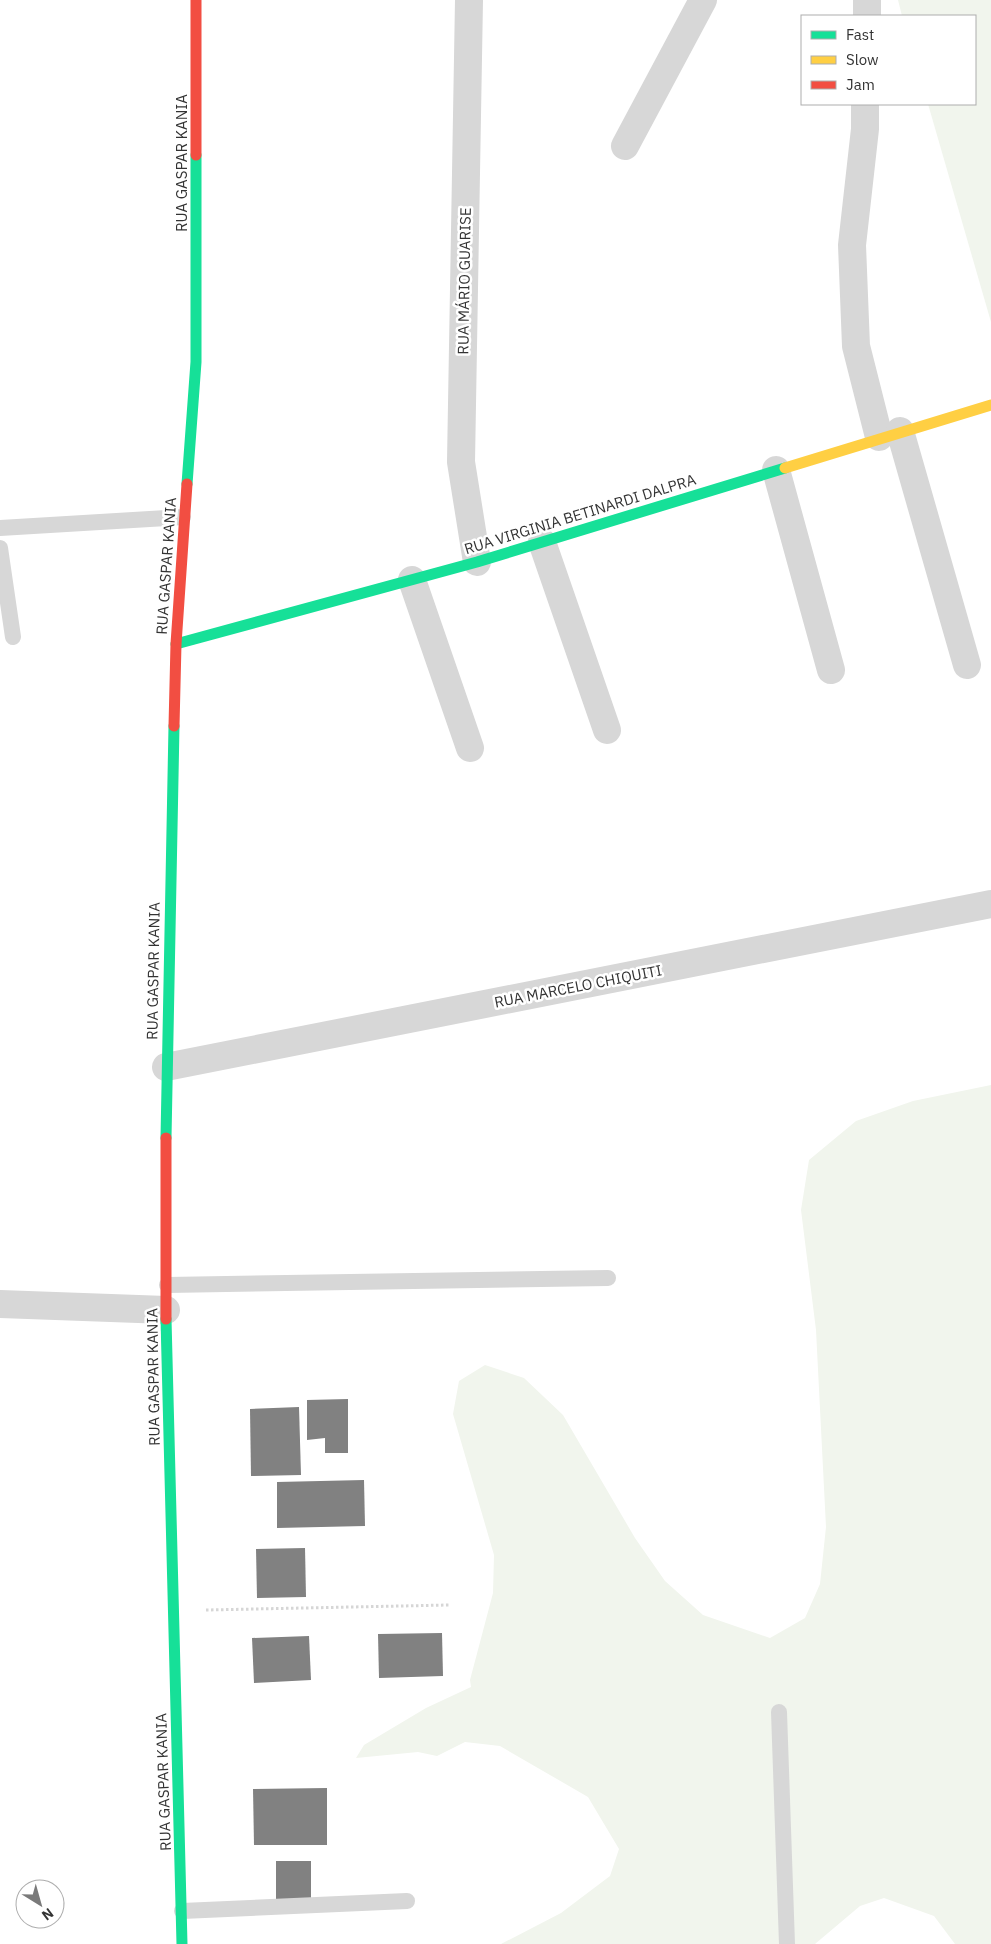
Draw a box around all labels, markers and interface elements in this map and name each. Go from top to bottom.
legend [801,15,976,105]
text: Fast [846,25,874,44]
text: Slow [846,50,879,69]
text: Jam [846,75,875,94]
street label: RUA GASPAR KANIA [172,94,191,232]
street label: RUA MÁRIO GUARISE [453,207,475,355]
street label: RUA VIRGINIA BETINARDI DALPRA [462,470,698,558]
street label: RUA GASPAR KANIA [152,496,180,635]
street label: RUA GASPAR KANIA [142,902,164,1040]
street label: RUA MARCELO CHIQUITI [493,960,663,1012]
street label: RUA GASPAR KANIA [142,1308,164,1446]
street label: RUA GASPAR KANIA [151,1712,175,1851]
north arrow [15,1879,65,1929]
text: N [38,1904,57,1925]

